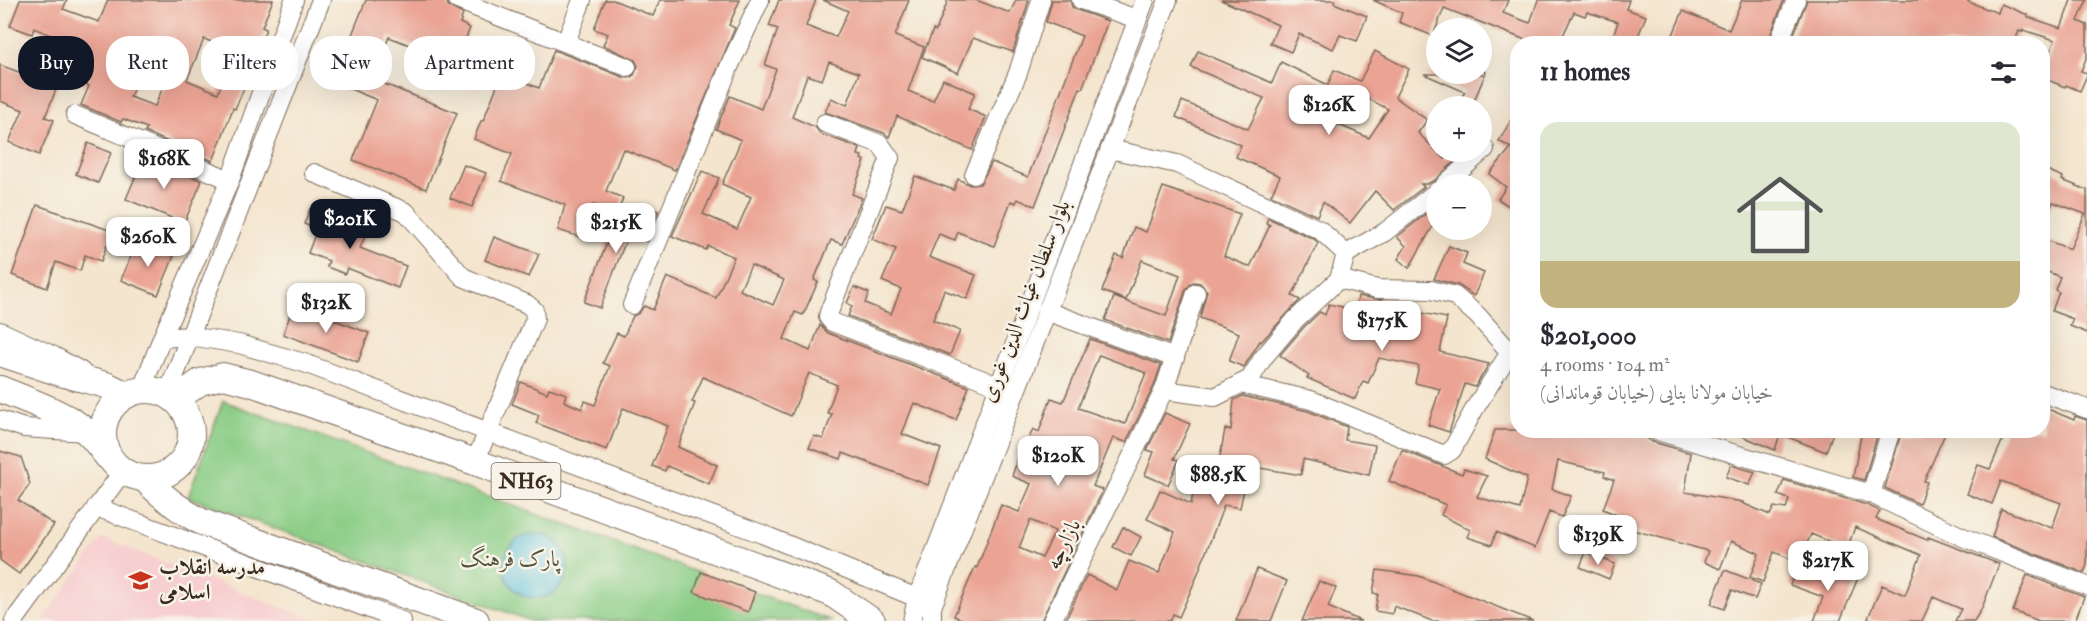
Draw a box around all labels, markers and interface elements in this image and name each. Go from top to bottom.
map controls [1426,18,1492,240]
button: layers [1426,18,1492,84]
chip: Buy [18,36,94,90]
chip: Rent [106,36,189,90]
chip: Filters [201,36,298,90]
chip: New [310,36,392,90]
chip: Apartment [404,36,535,90]
text: 11 homes [1540,56,1630,88]
icon: filters [1987,56,2020,89]
pin: $126K [1287,85,1371,136]
text: $126K [1303,92,1355,117]
button: + [1426,96,1492,162]
pin: $168K [122,139,206,190]
text: $168K [138,146,190,171]
icon: home [1726,161,1834,269]
button: − [1426,174,1492,240]
street label: بلوار سلطان غیاث الدین غوری [973,196,1077,406]
pin: $201K [308,199,392,250]
pin: $215K [574,203,658,254]
text: $201K [324,206,376,231]
text: $215K [590,210,642,235]
pin: $260K [106,217,190,268]
text: $260K [120,224,176,249]
pin: $132K [284,283,368,334]
text: $132K [301,290,351,315]
pin: $175K [1340,301,1424,352]
text: $175K [1357,308,1407,333]
text: $201,000 [1540,320,1637,352]
text: 4 rooms · 104 m² [1540,352,1670,377]
text: خیابان مولانا بنایی (خیابان قوماندانی) [1540,380,1773,405]
pin: $120K [1016,436,1100,487]
text: $120K [1032,443,1084,468]
pin: $88.5K [1169,455,1267,506]
text: $88.5K [1190,462,1246,487]
road number: NH63 [492,463,560,499]
street label: بازارچه [1039,514,1088,574]
pin: $139K [1556,515,1640,566]
text: $139K [1573,522,1623,547]
pin: $217K [1786,541,1870,592]
park label: پارک فرهنگ [460,545,562,575]
text: $217K [1802,548,1854,573]
place label: مدرسه انقلاب اسلامی [158,553,265,606]
school or university icon: مدرسه انقلاب اسلامی [128,567,154,593]

